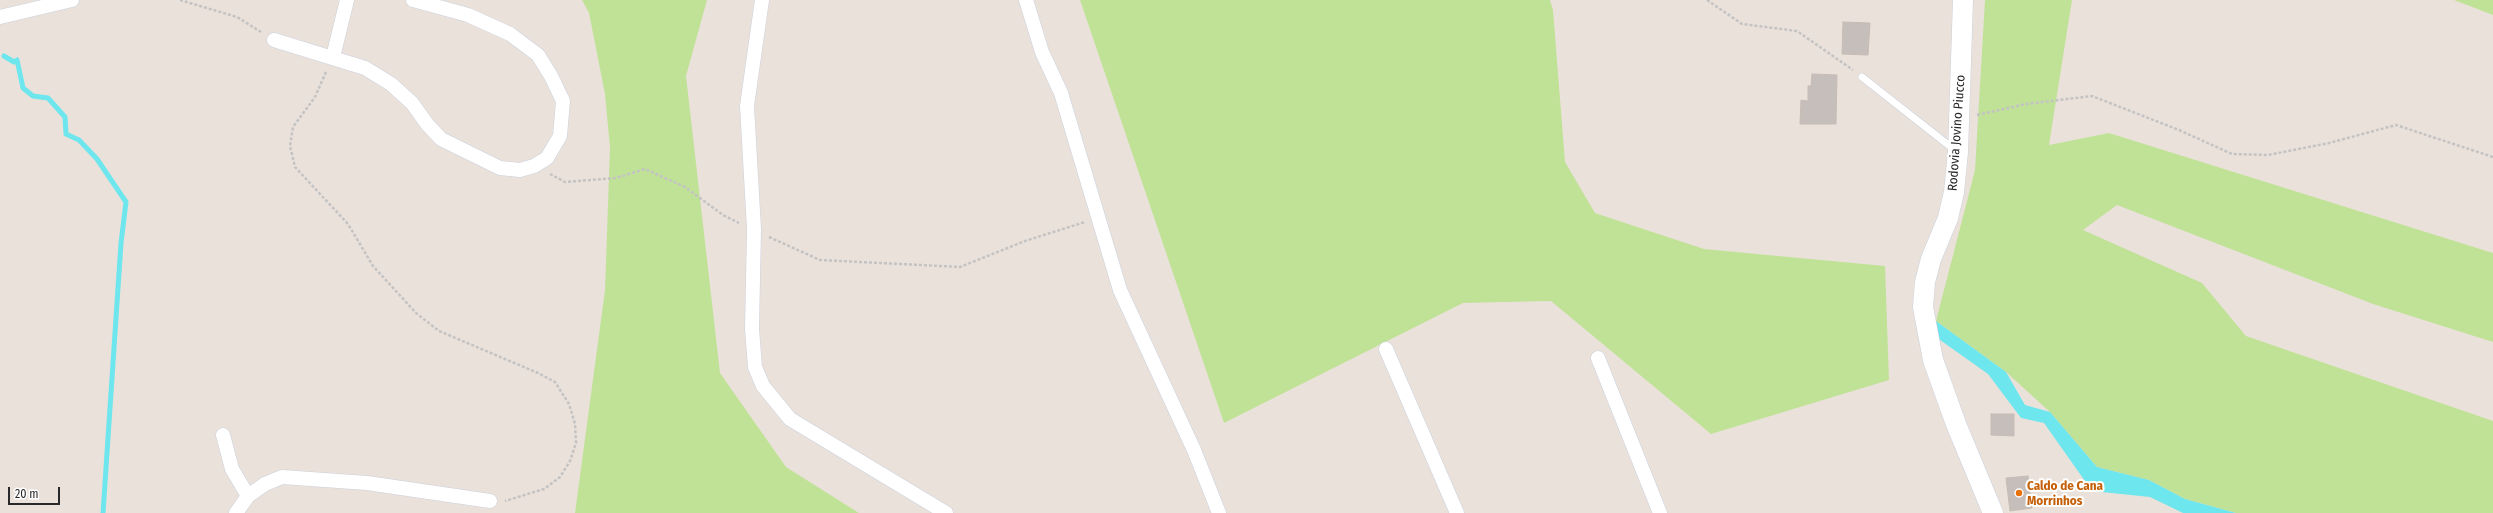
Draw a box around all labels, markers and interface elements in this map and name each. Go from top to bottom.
street label: Rodovia Jovino Piucco [1945,74,1969,192]
place label: Caldo de Cana Morrinhos [2027,478,2103,509]
scale bar [10,479,62,505]
text: 20 m [15,487,39,501]
marker: Caldo de Cana Morrinhos [2014,488,2024,498]

